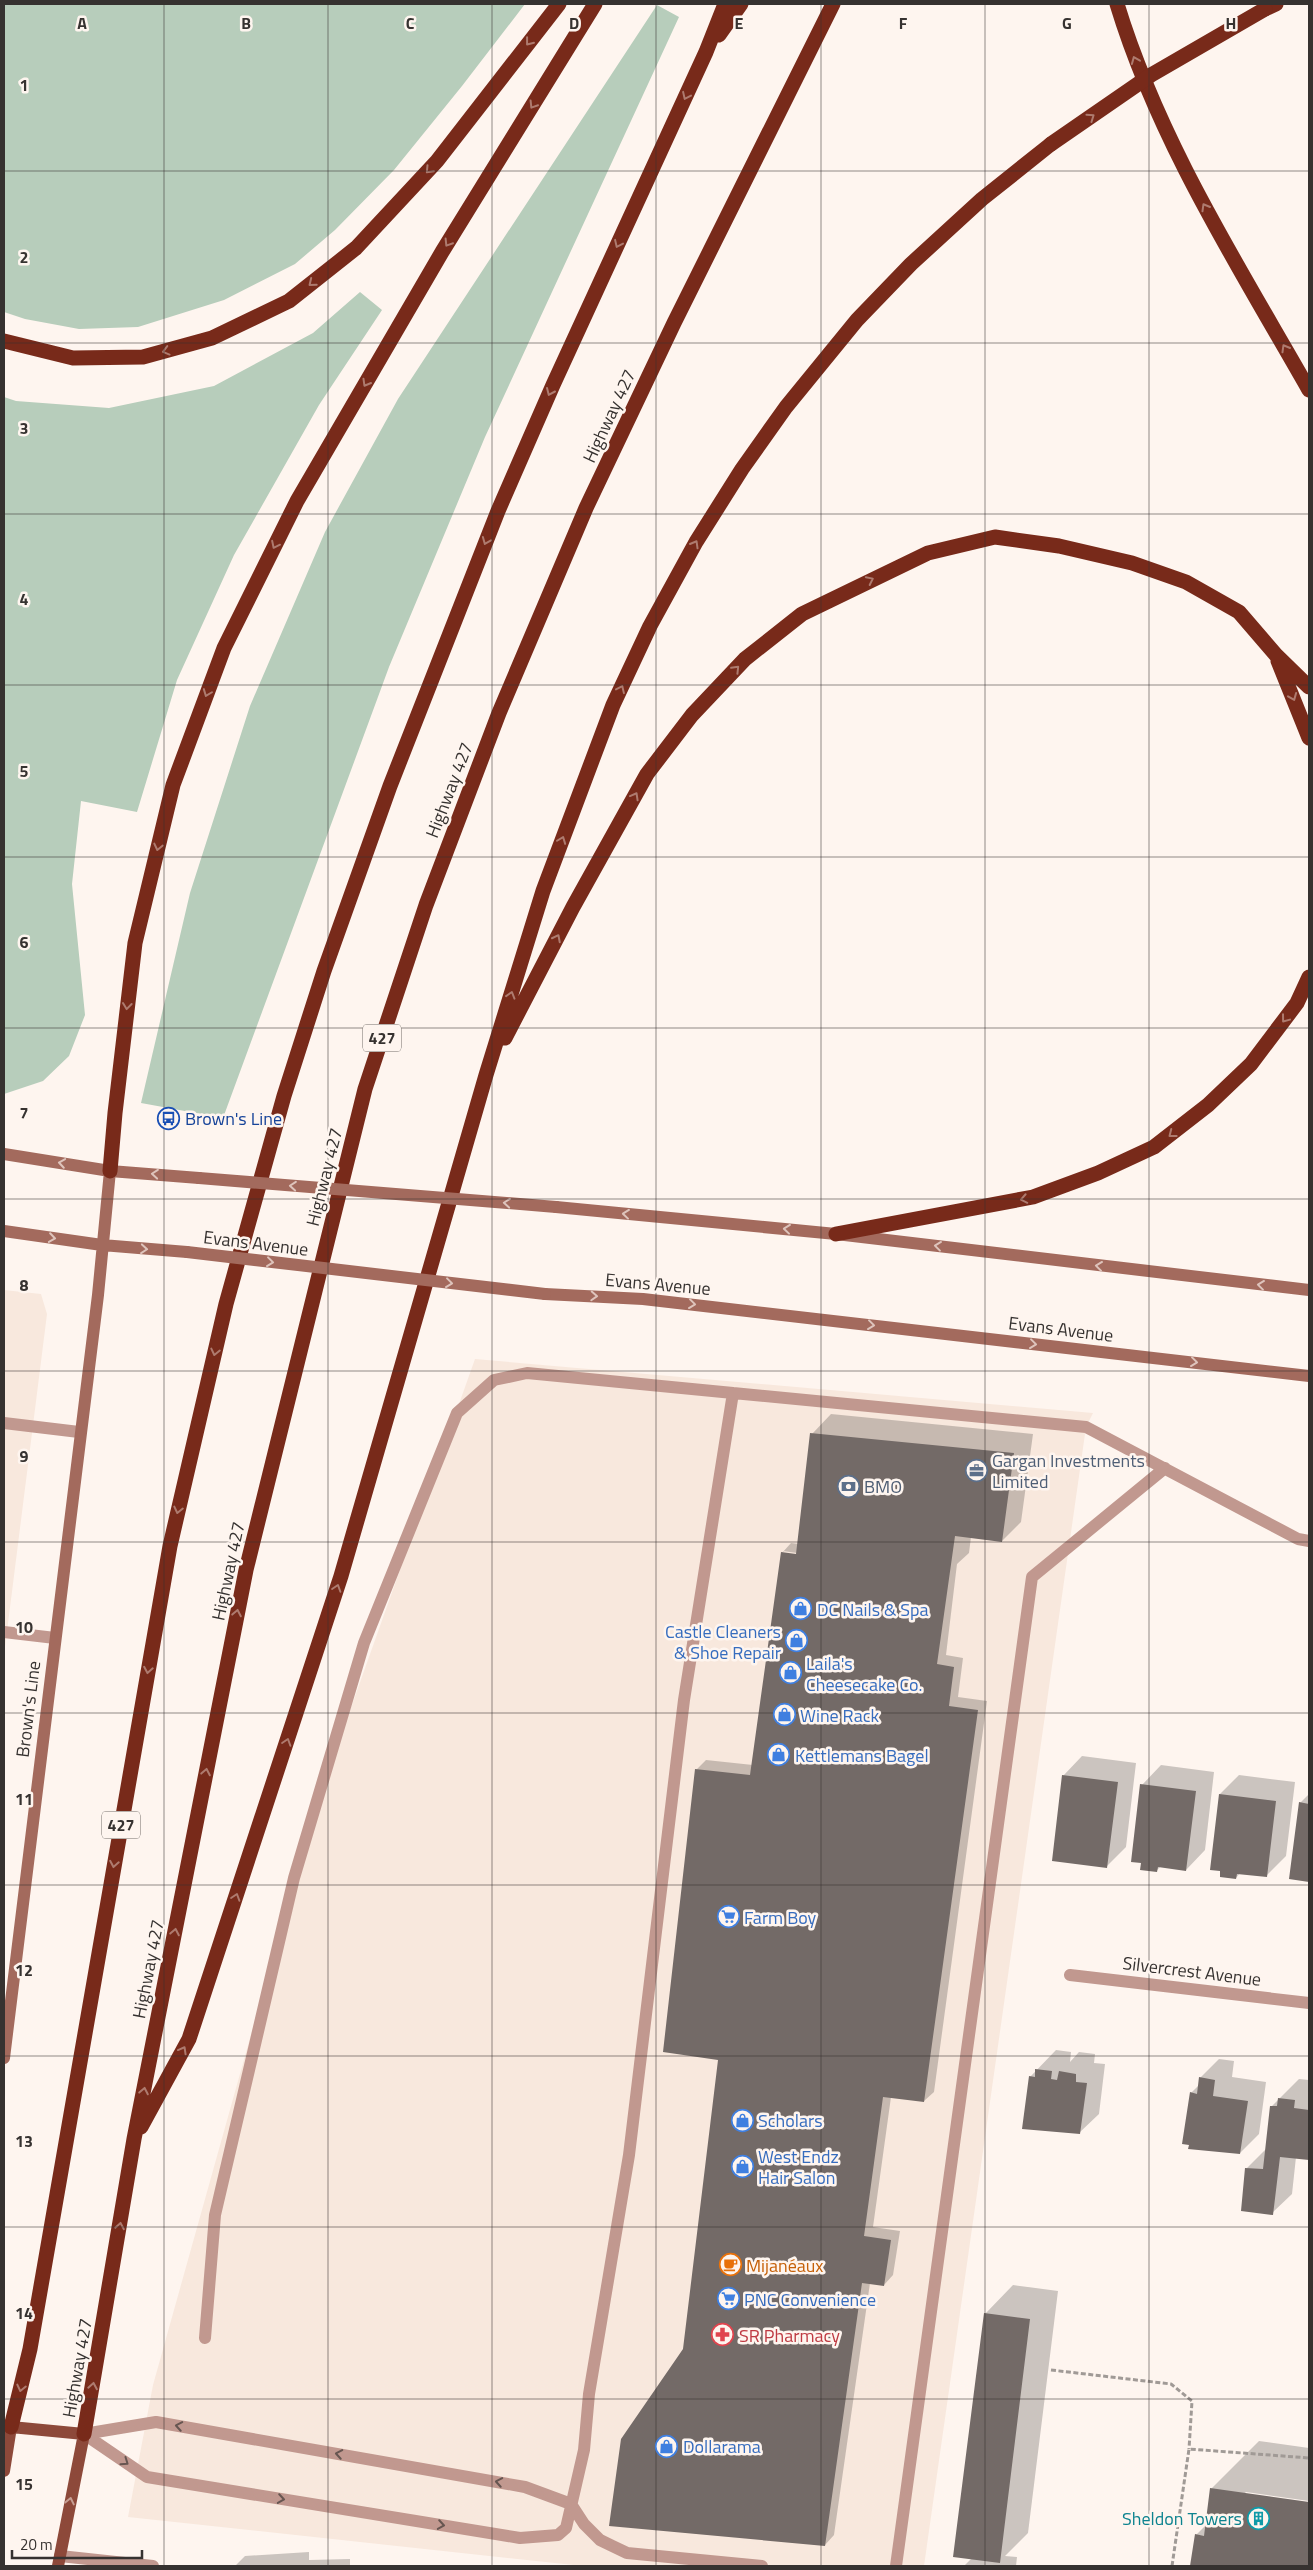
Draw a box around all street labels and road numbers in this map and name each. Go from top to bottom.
street label: Highway 427 [576,365,642,467]
street label: Highway 427 [418,738,480,842]
road number: 427 [363,1024,401,1052]
street label: Highway 427 [299,1125,349,1229]
street label: Evans Avenue [202,1223,310,1263]
street label: Evans Avenue [604,1266,712,1302]
street label: Evans Avenue [1007,1309,1115,1349]
street label: Highway 427 [204,1519,252,1623]
street label: Brown's Line [9,1659,47,1759]
road number: 427 [102,1812,140,1838]
street label: Highway 427 [125,1917,171,2021]
street label: Silvercrest Avenue [1121,1949,1263,1993]
street label: Highway 427 [55,2316,99,2420]

